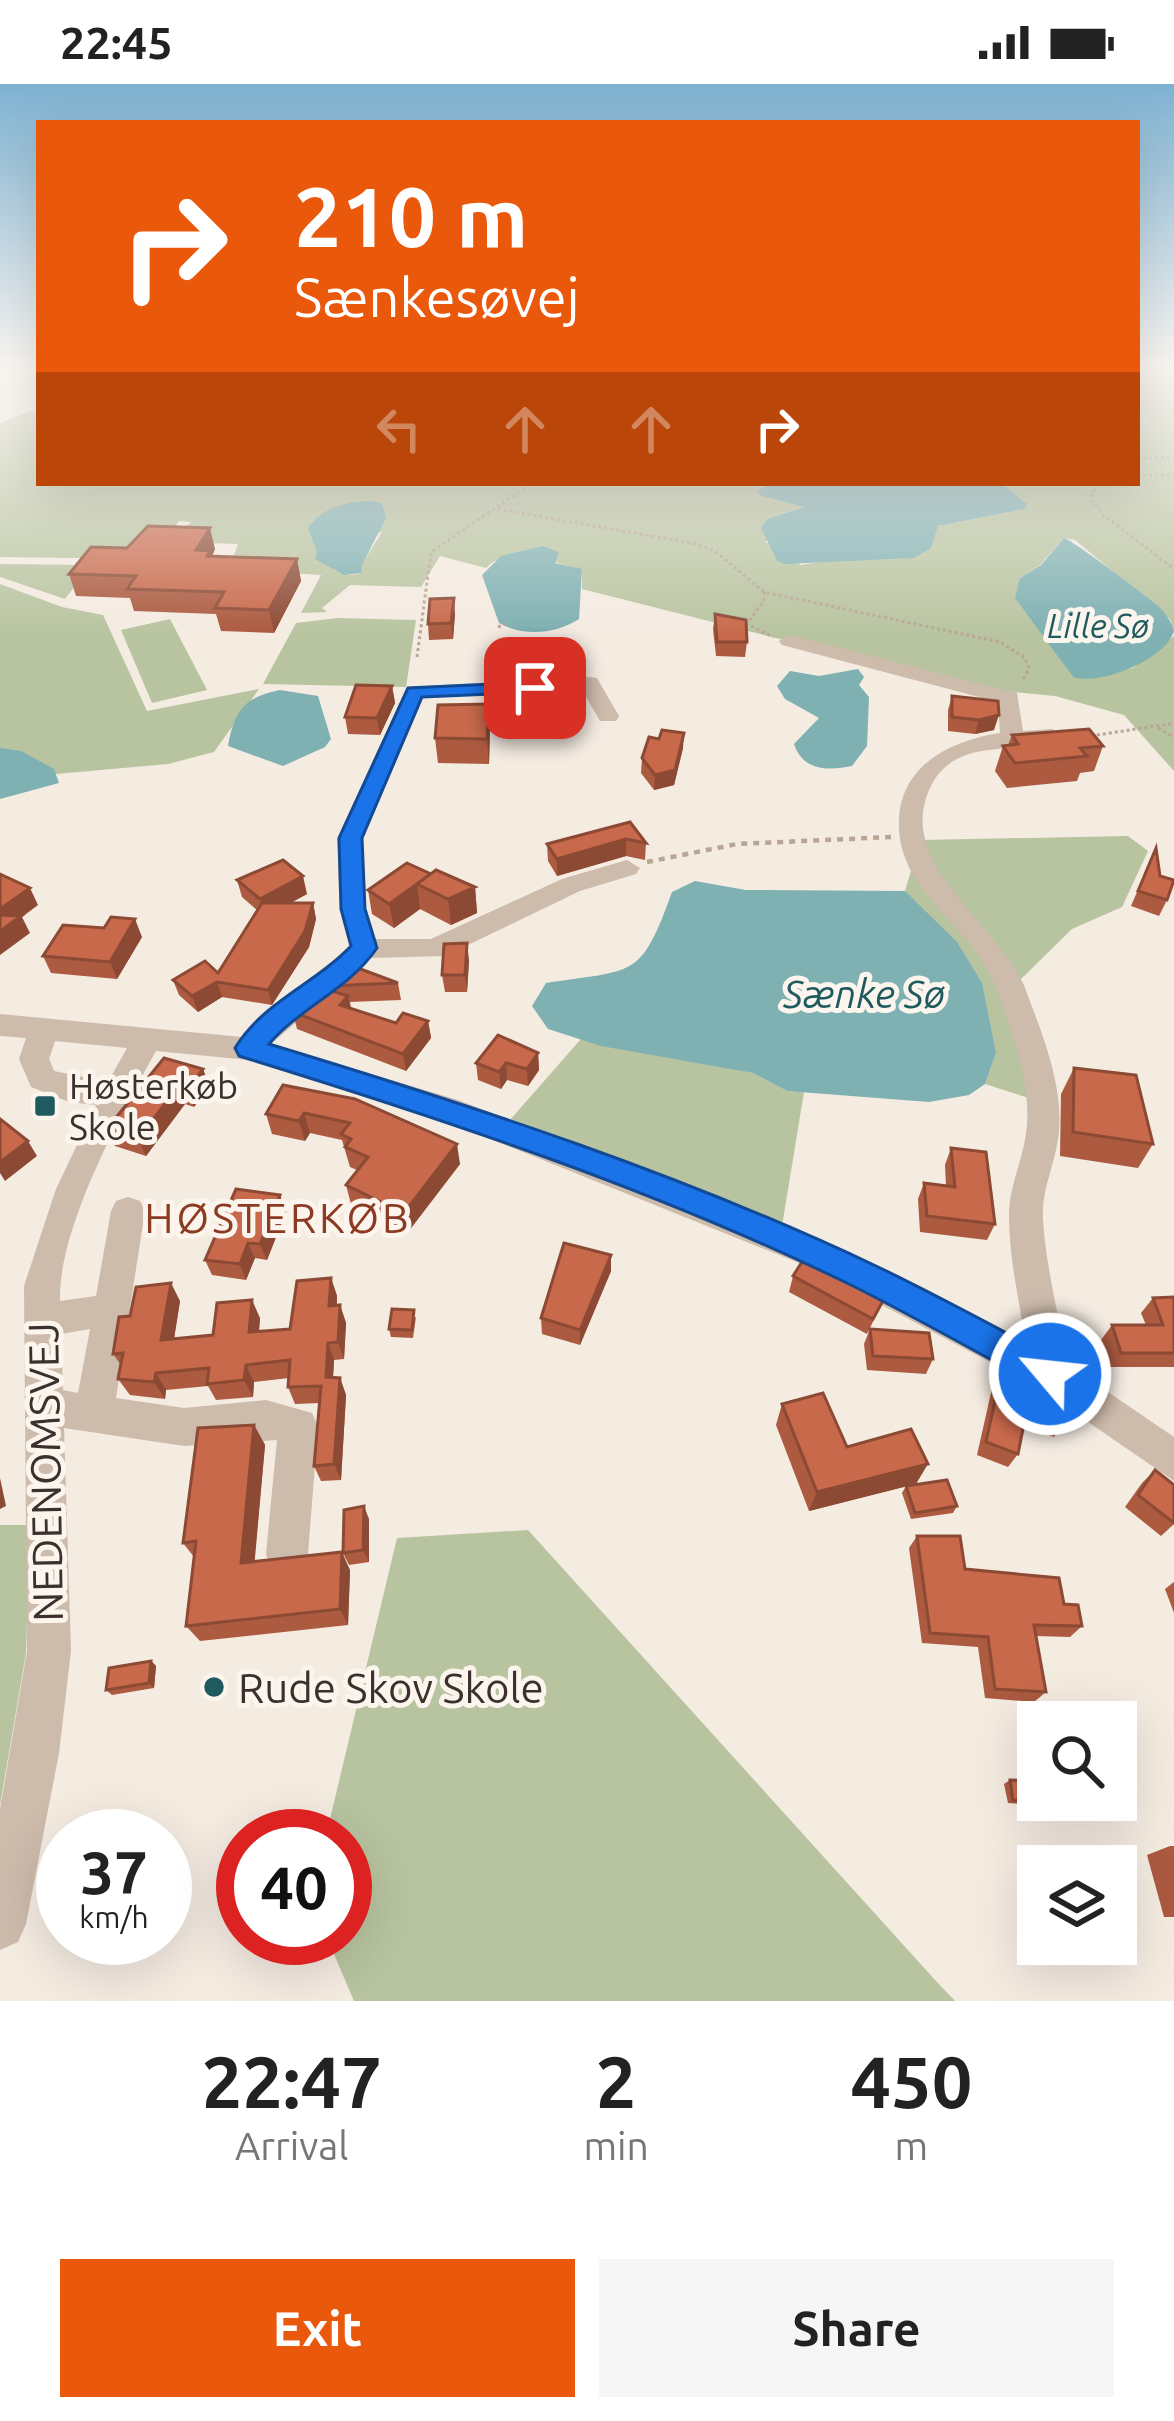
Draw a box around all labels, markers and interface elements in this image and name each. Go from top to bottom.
text: 22:45 [60,17,173,68]
icon: right [96,168,252,324]
text: 210 m [294,169,528,263]
text: Sænkesøvej [294,267,580,327]
icon: left [366,396,432,462]
icon: ahead [492,396,558,462]
icon: ahead [618,396,684,462]
icon: right [744,396,810,462]
water label: Lille Sø [1047,607,1149,644]
pin [484,637,586,739]
icon: arrive [502,655,568,721]
water label: Sænke Sø [782,972,946,1015]
place label: Høsterkøb Skole [69,1065,238,1147]
marker: Høsterkøb Skole [32,1093,58,1119]
district label: HØSTERKØB [144,1194,412,1241]
position arrow [987,1311,1113,1437]
street label: NEDENOMSVEJ [19,1322,71,1622]
place label: Rude Skov Skole [238,1664,544,1711]
marker: Rude Skov Skole [201,1674,227,1700]
map controls [1017,1701,1137,1965]
button: search [1017,1701,1137,1821]
speed limit sign: 40 [216,1809,372,1965]
text: 37 [80,1838,148,1905]
button: layers [1017,1845,1137,1965]
text: km/h [79,1900,149,1934]
text: 22:47 [202,2041,382,2122]
text: 2 [596,2041,636,2122]
text: 450 [850,2041,972,2122]
text: Arrival [235,2124,349,2167]
text: min [583,2124,649,2167]
text: m [895,2124,928,2167]
button: Exit [60,2259,575,2397]
button: Share [599,2259,1114,2397]

